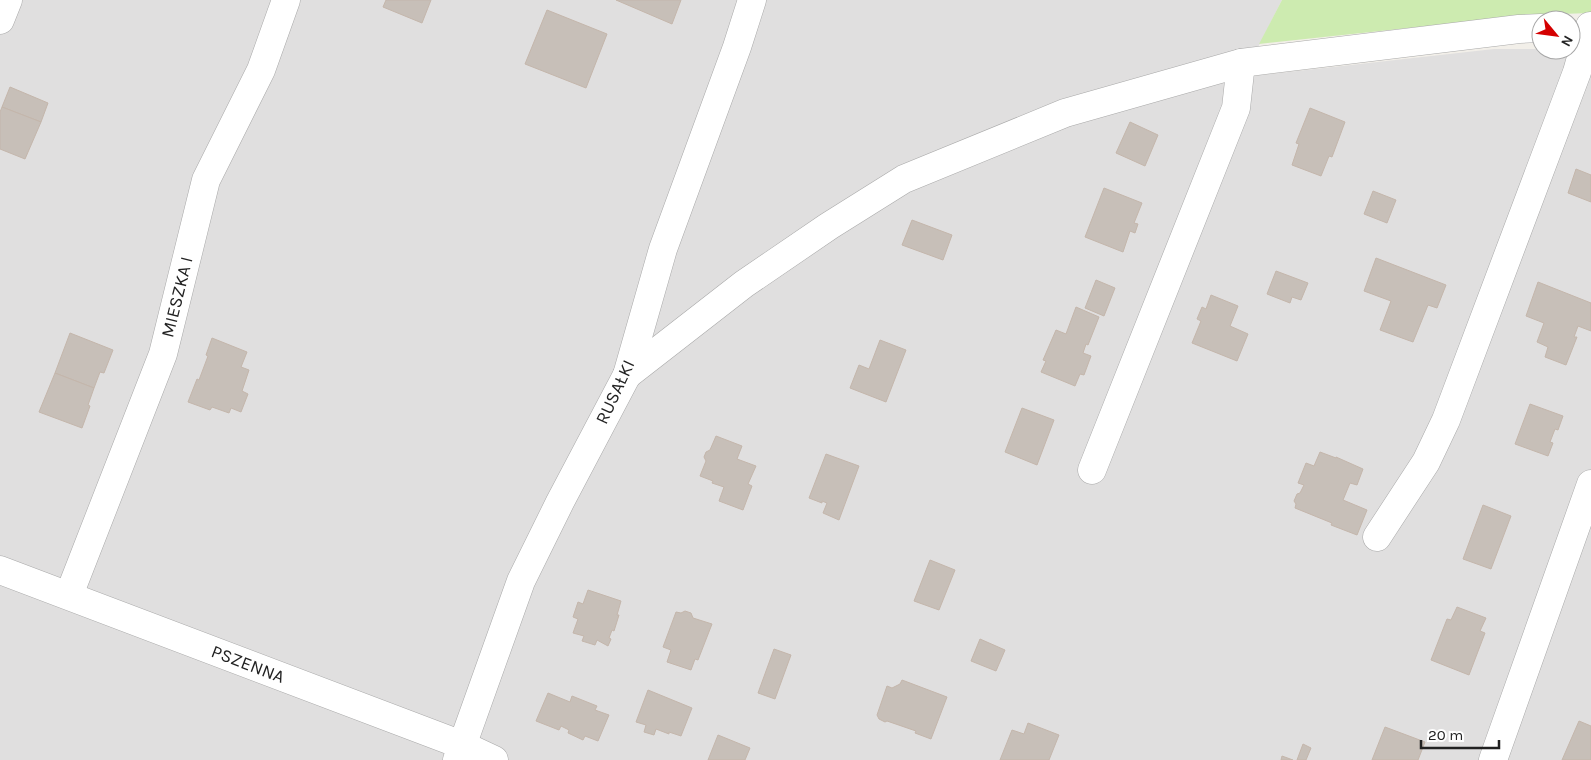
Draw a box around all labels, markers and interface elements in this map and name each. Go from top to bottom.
north arrow [1531,10,1581,60]
text: N [1557,33,1577,50]
street label: MIESZKA I [156,254,198,340]
street label: RUSAŁKI [591,356,639,428]
street label: PSZENNA [208,640,288,688]
scale bar [1421,718,1498,750]
text: 20 m [1428,726,1463,744]

